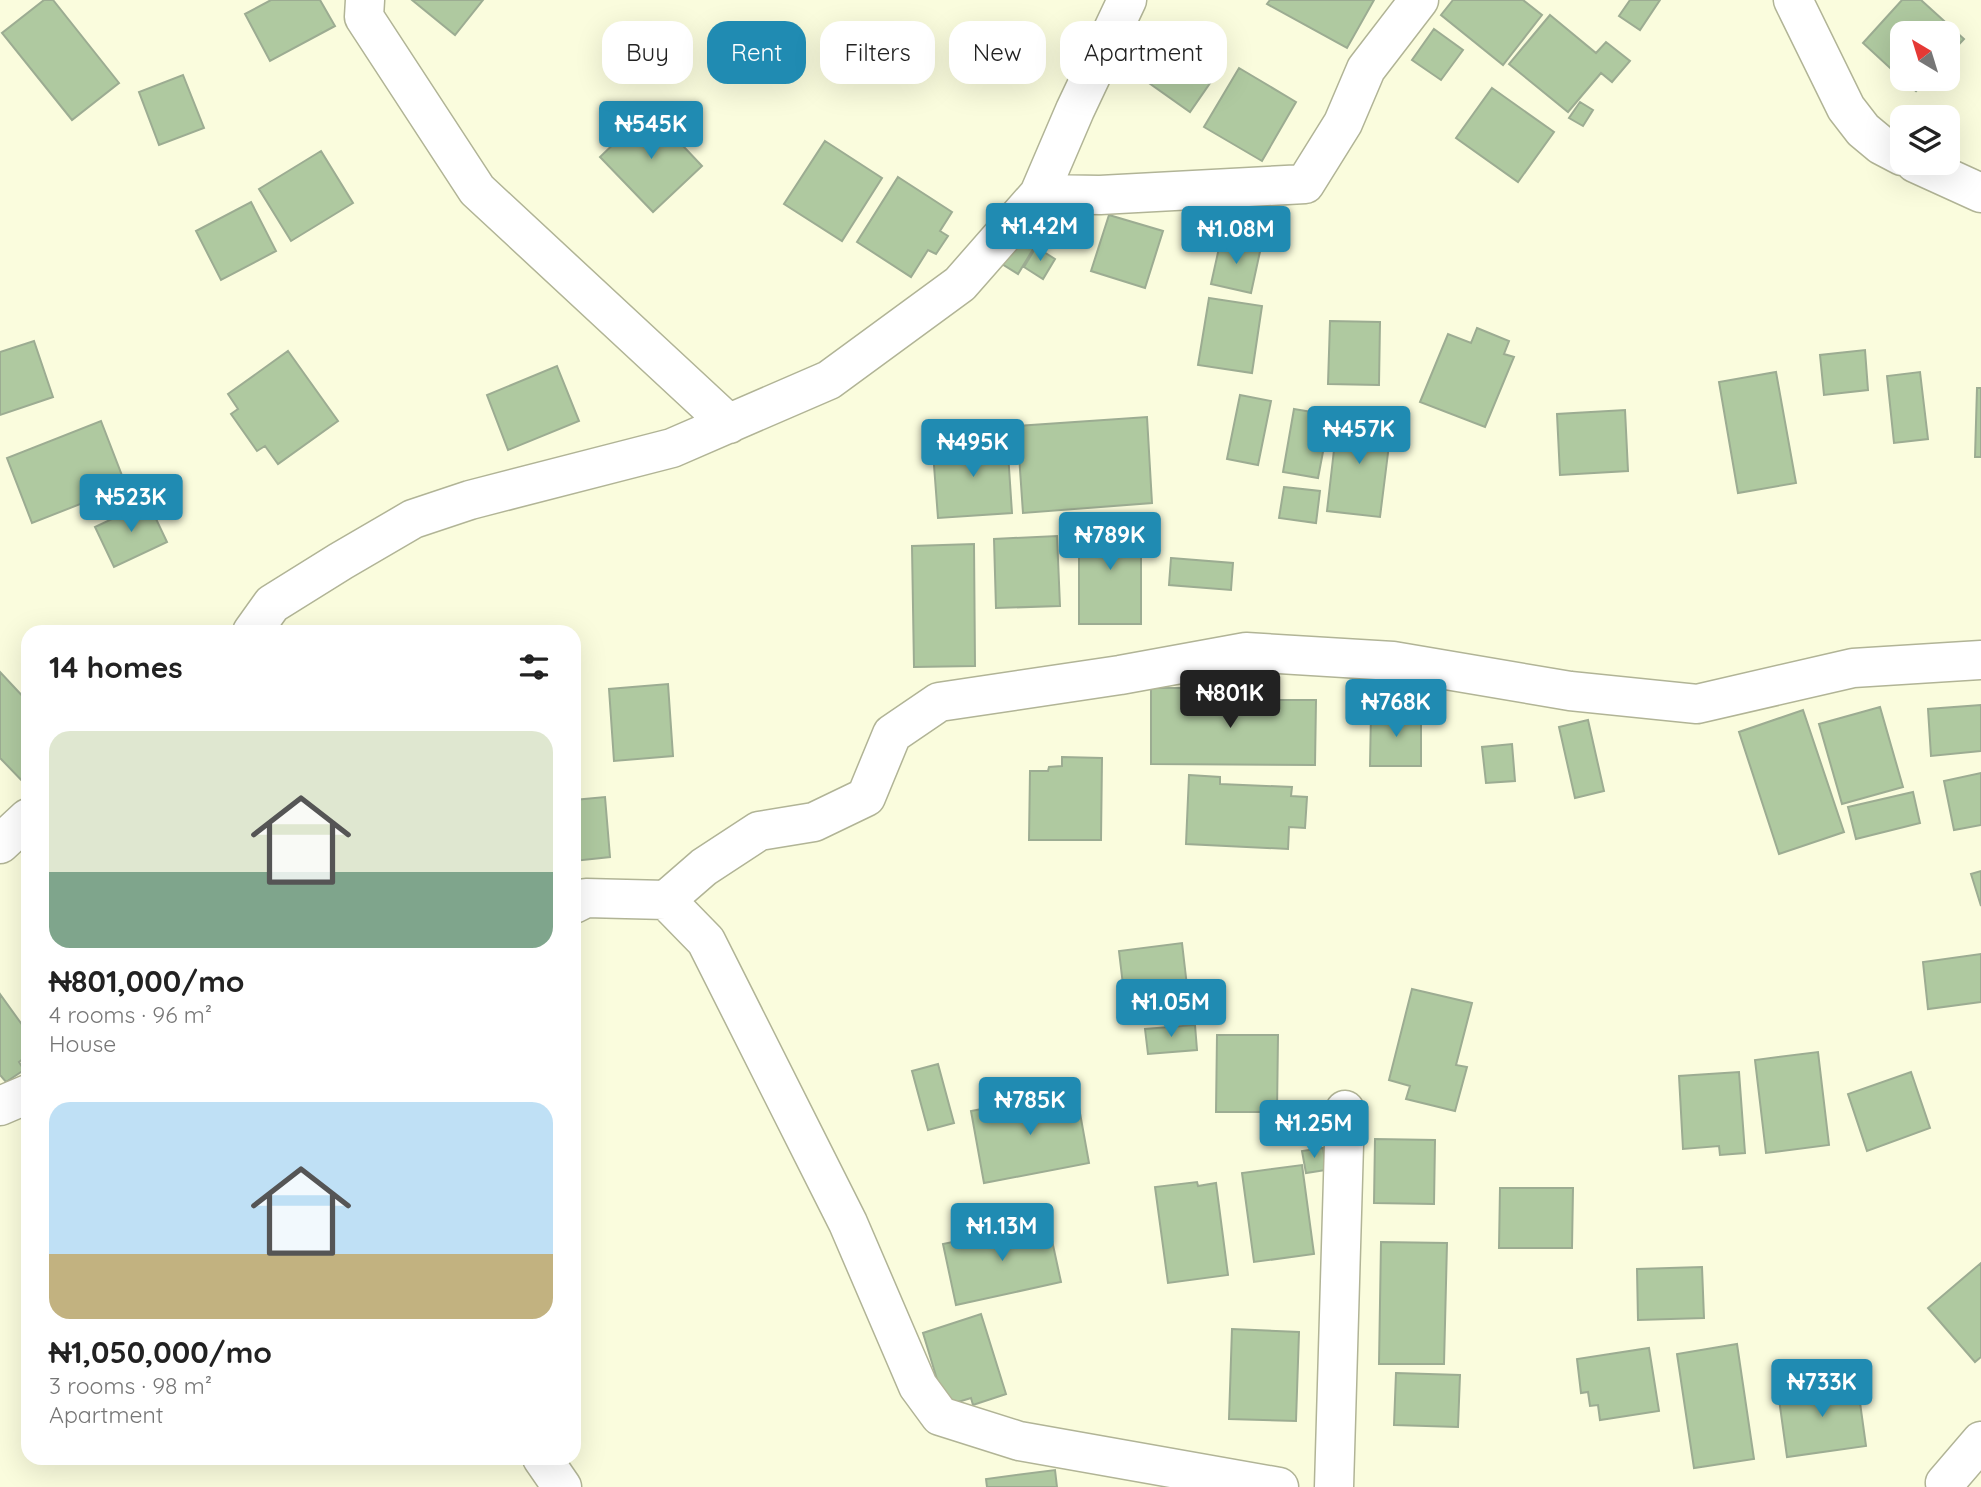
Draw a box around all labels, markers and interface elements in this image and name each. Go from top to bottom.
chip: Buy [602,21,693,84]
chip: Rent [707,21,806,84]
chip: Filters [820,21,935,84]
chip: New [949,21,1046,84]
chip: Apartment [1060,21,1227,84]
north arrow [1890,21,1960,91]
map controls [1890,21,1960,175]
pin: ₦545K [602,102,700,161]
button: layers [1890,105,1960,175]
text: ₦545K [615,109,687,138]
pin: ₦1.42M [983,204,1097,263]
pin: ₦1.08M [1179,206,1293,266]
text: ₦1.42M [1002,211,1078,240]
text: ₦1.08M [1197,214,1275,243]
pin: ₦457K [1310,406,1408,466]
text: ₦457K [1323,414,1395,443]
pin: ₦495K [924,420,1022,479]
text: ₦495K [937,427,1009,456]
pin: ₦523K [82,475,180,534]
text: ₦523K [96,482,166,511]
pin: ₦789K [1061,512,1159,572]
text: ₦789K [1075,520,1145,549]
text: 14 homes [49,648,183,686]
icon: filters [515,648,553,686]
pin: ₦801K [1181,670,1279,730]
text: ₦801K [1196,678,1264,707]
pin: ₦768K [1347,680,1445,739]
text: ₦768K [1361,687,1431,716]
icon: home [238,777,364,903]
text: ₦801,000/mo [49,962,245,1000]
pin: ₦1.05M [1114,979,1228,1039]
text: ₦1.05M [1132,987,1210,1016]
text: 4 rooms · 96 m² [49,1000,212,1029]
text: House [49,1029,116,1058]
pin: ₦785K [981,1078,1079,1137]
text: ₦785K [995,1085,1065,1114]
pin: ₦1.25M [1257,1100,1371,1160]
text: ₦1.25M [1276,1108,1352,1137]
icon: home [238,1148,364,1274]
pin: ₦1.13M [945,1204,1059,1263]
text: ₦1.13M [967,1211,1037,1240]
text: ₦1,050,000/mo [49,1333,272,1371]
pin: ₦733K [1773,1360,1871,1419]
text: ₦733K [1787,1367,1857,1396]
text: 3 rooms · 98 m² [49,1371,212,1400]
text: Apartment [49,1400,163,1429]

